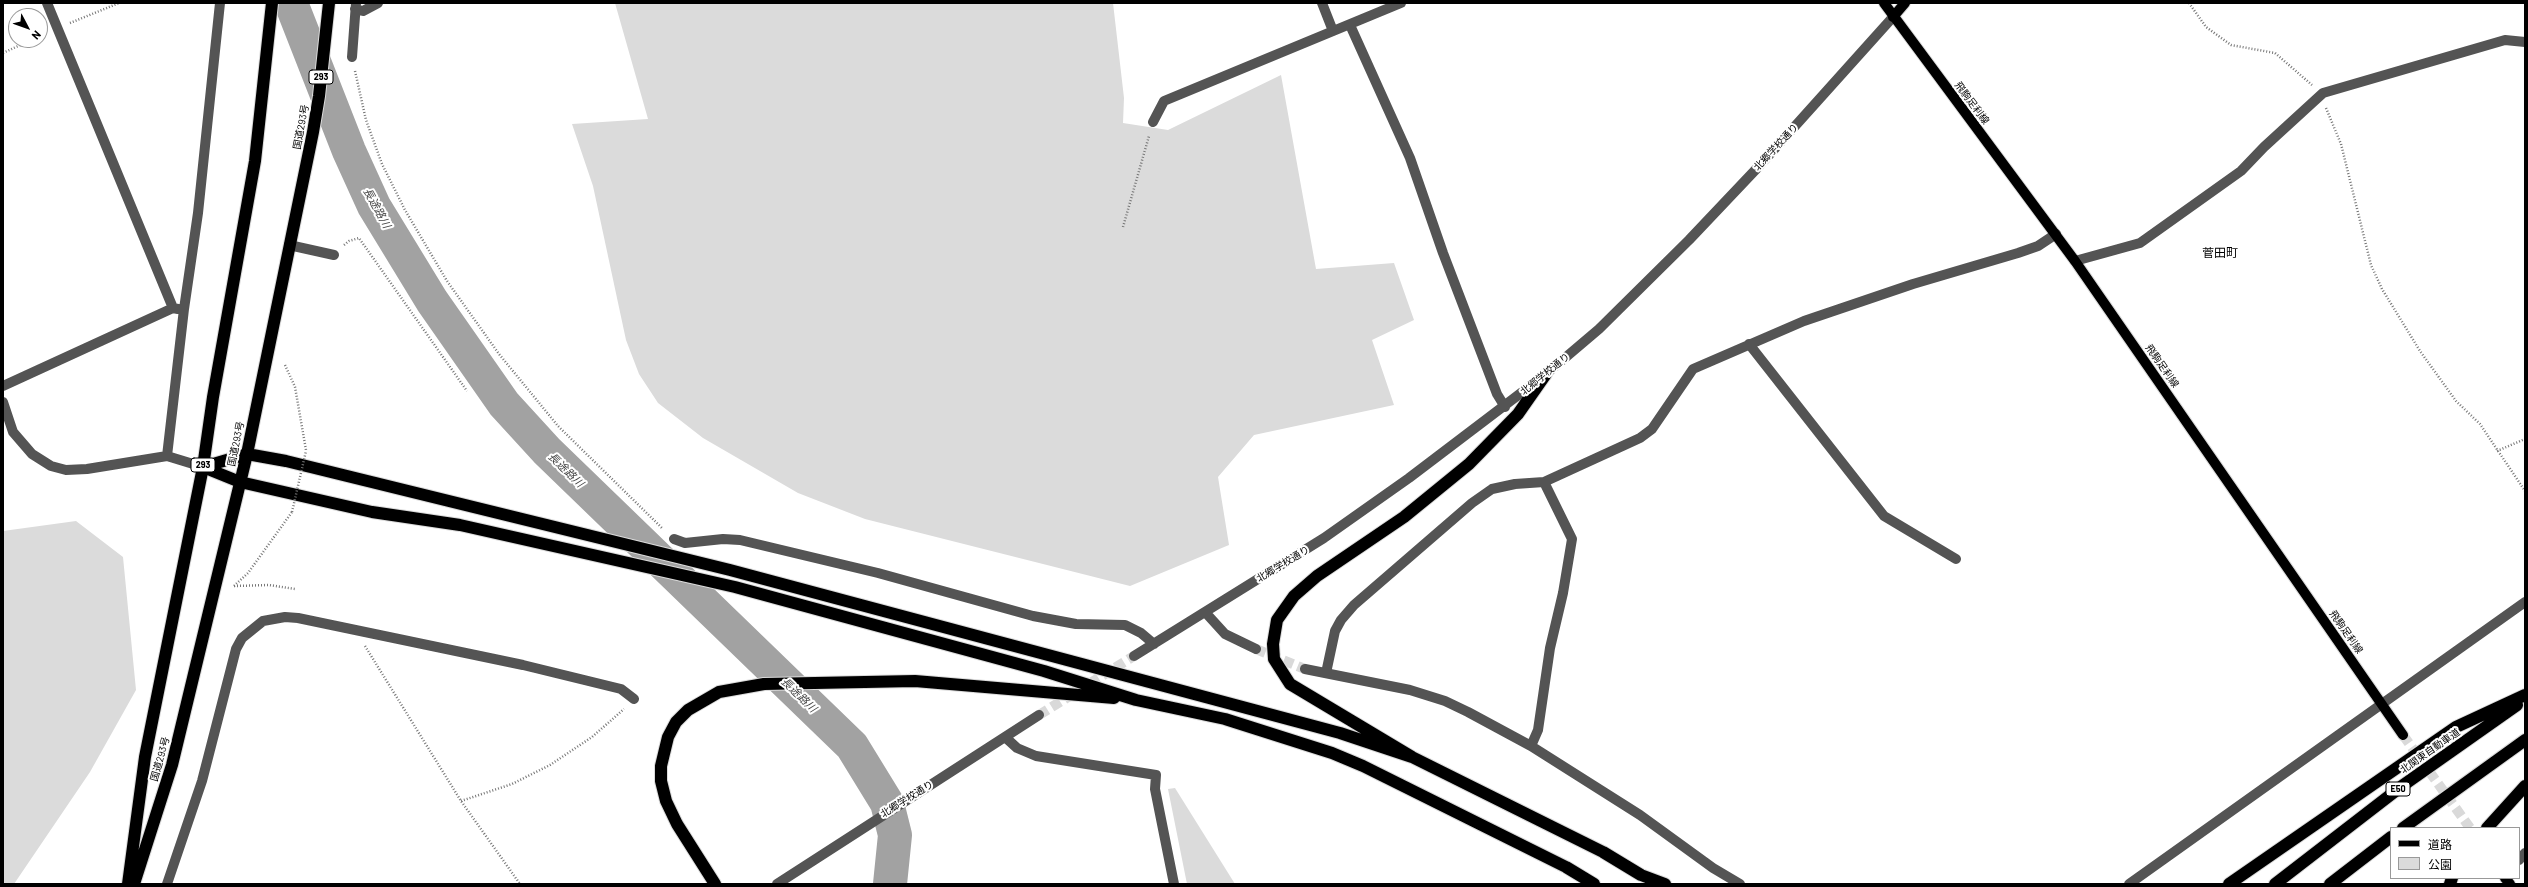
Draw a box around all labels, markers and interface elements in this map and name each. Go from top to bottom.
north arrow [8,8,48,48]
text: N [29,29,44,43]
road number: 293 [309,70,333,84]
street label: 飛駒足利線 [1952,79,1992,127]
street label: 国道293号 [291,103,311,151]
street label: 北郷学校通り [1751,121,1801,173]
water label: 長途路川 [361,186,393,230]
district label: 菅田町 [2202,246,2238,260]
street label: 飛駒足利線 [2143,342,2181,390]
street label: 北郷学校通り [1518,350,1572,398]
street label: 国道293号 [225,420,247,468]
water label: 長途路川 [546,450,586,490]
road number: 293 [191,458,215,472]
street label: 北郷学校通り [1254,543,1312,585]
street label: 飛駒足利線 [2327,608,2365,656]
water label: 長途路川 [779,675,819,715]
street label: 北関東自動車道 [2398,726,2462,776]
street label: 国道293号 [148,735,172,783]
street label: 北郷学校通り [878,778,936,820]
road number: E50 [2386,782,2410,796]
legend [2390,827,2520,879]
text: 道路 [2428,837,2452,851]
text: 公園 [2428,857,2452,871]

